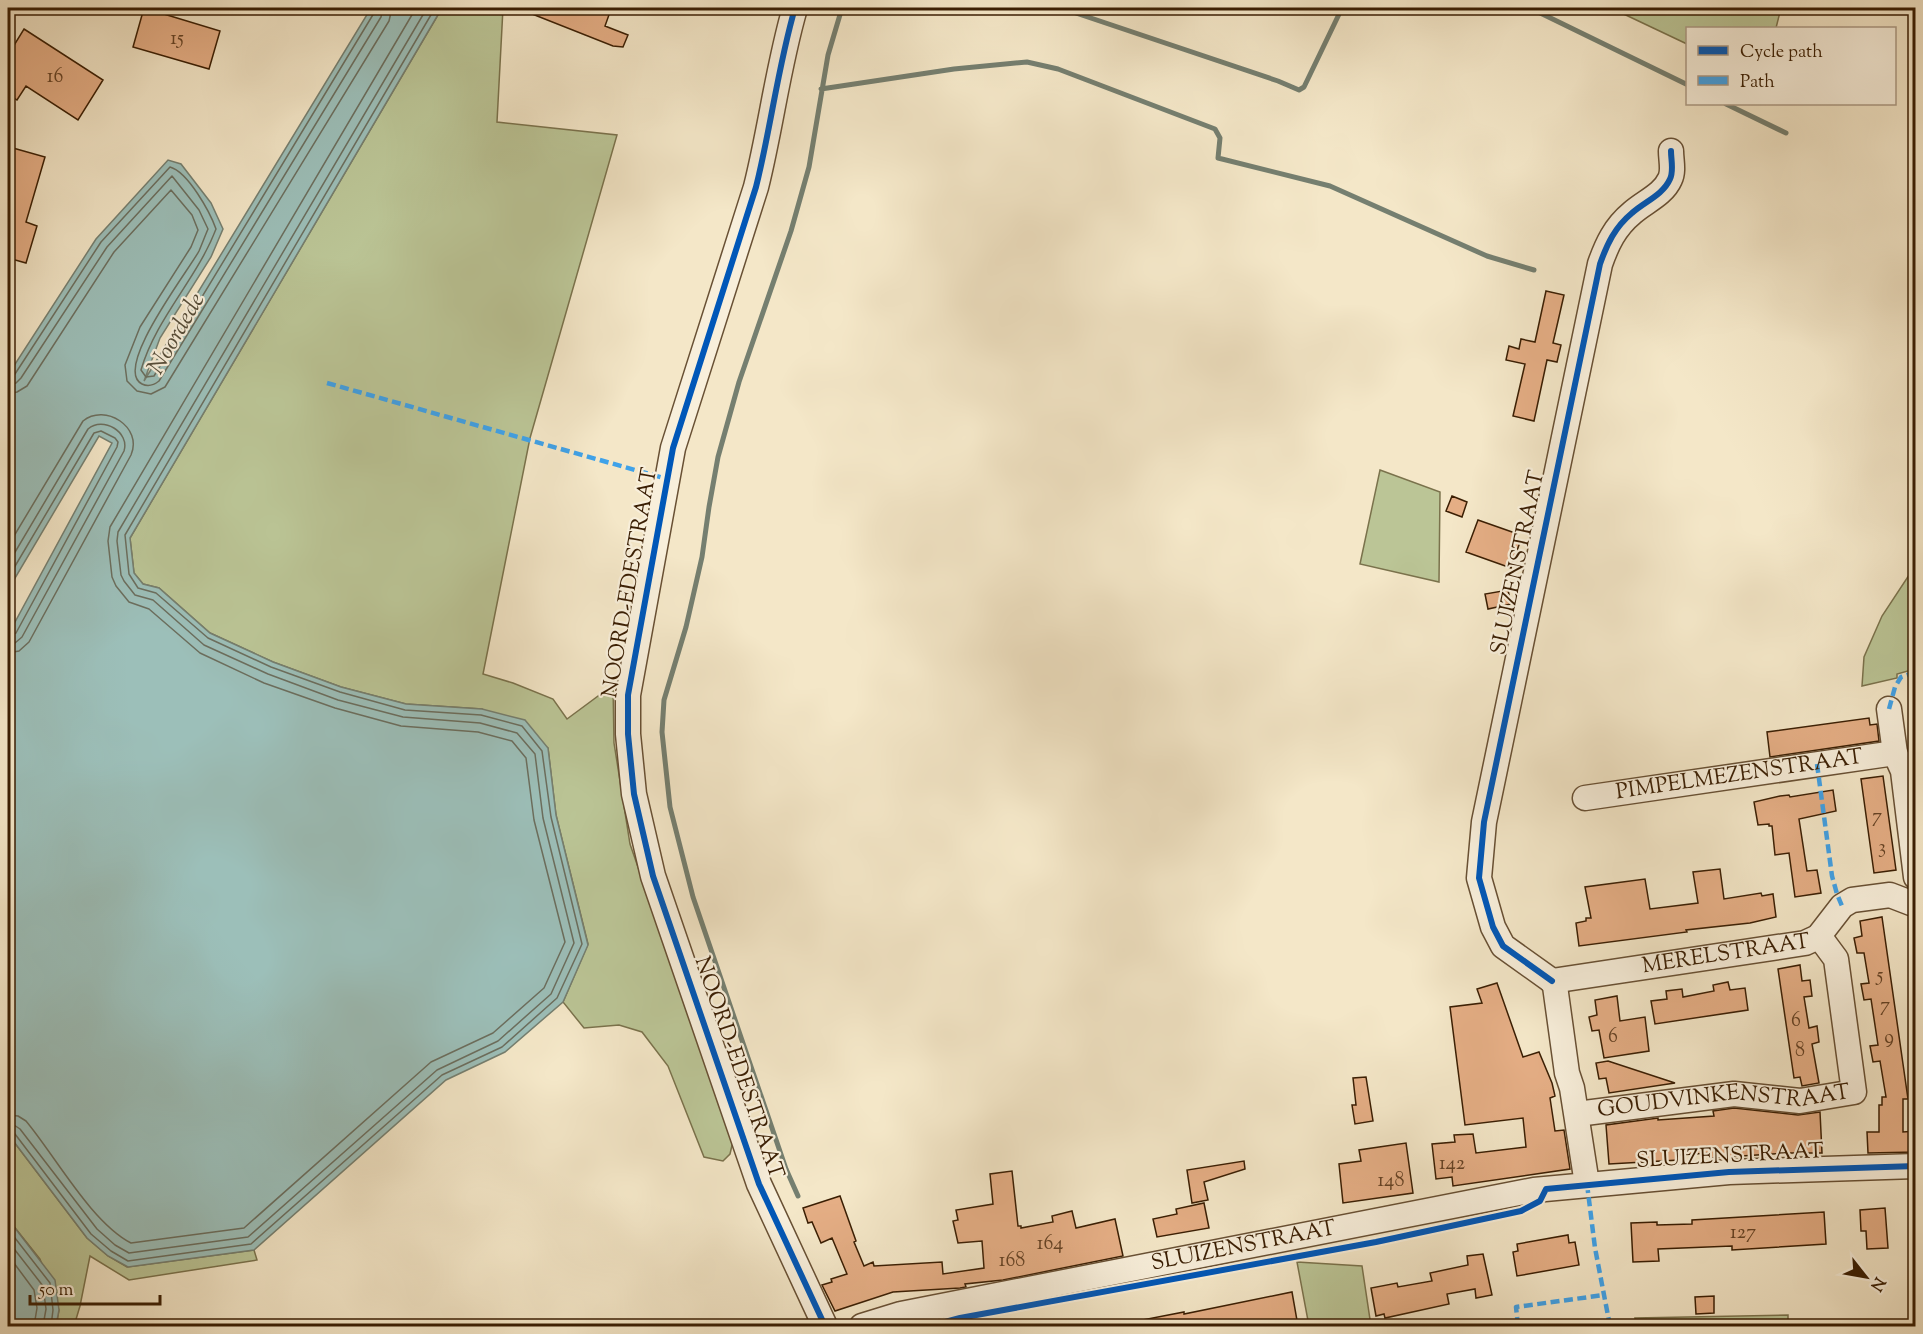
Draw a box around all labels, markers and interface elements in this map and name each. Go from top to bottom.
house number: 15 [170,25,184,54]
legend [1686,27,1896,105]
text: Cycle path [1740,40,1823,66]
house number: 16 [47,63,63,92]
text: Path [1740,70,1775,96]
water label: Noordede [140,287,214,381]
street label: NOORD-EDESTRAAT [595,465,667,701]
street label: SLUIZENSTRAAT [1484,467,1554,658]
street label: PIMPELMEZENSTRAAT [1614,742,1866,809]
house number: 7 [1872,803,1882,832]
house number: 3 [1878,834,1886,863]
street label: MERELSTRAAT [1640,926,1813,983]
street label: NOORD-EDESTRAAT [685,952,791,1184]
house number: 5 [1876,962,1884,991]
house number: 7 [1880,992,1890,1021]
house number: 6 [1791,1007,1801,1036]
house number: 6 [1608,1023,1618,1052]
house number: 9 [1884,1024,1894,1053]
house number: 8 [1795,1037,1805,1066]
street label: GOUDVINKENSTRAAT [1595,1077,1853,1127]
street label: SLUIZENSTRAAT [1635,1136,1825,1178]
house number: 142 [1439,1150,1465,1179]
house number: 148 [1378,1167,1404,1196]
street label: SLUIZENSTRAAT [1148,1213,1339,1281]
house number: 127 [1730,1219,1756,1248]
house number: 164 [1037,1230,1063,1259]
house number: 168 [999,1247,1025,1276]
north arrow [1836,1247,1896,1307]
scale bar [30,1268,160,1306]
text: N [1863,1272,1890,1295]
text: 50 m [38,1278,74,1304]

